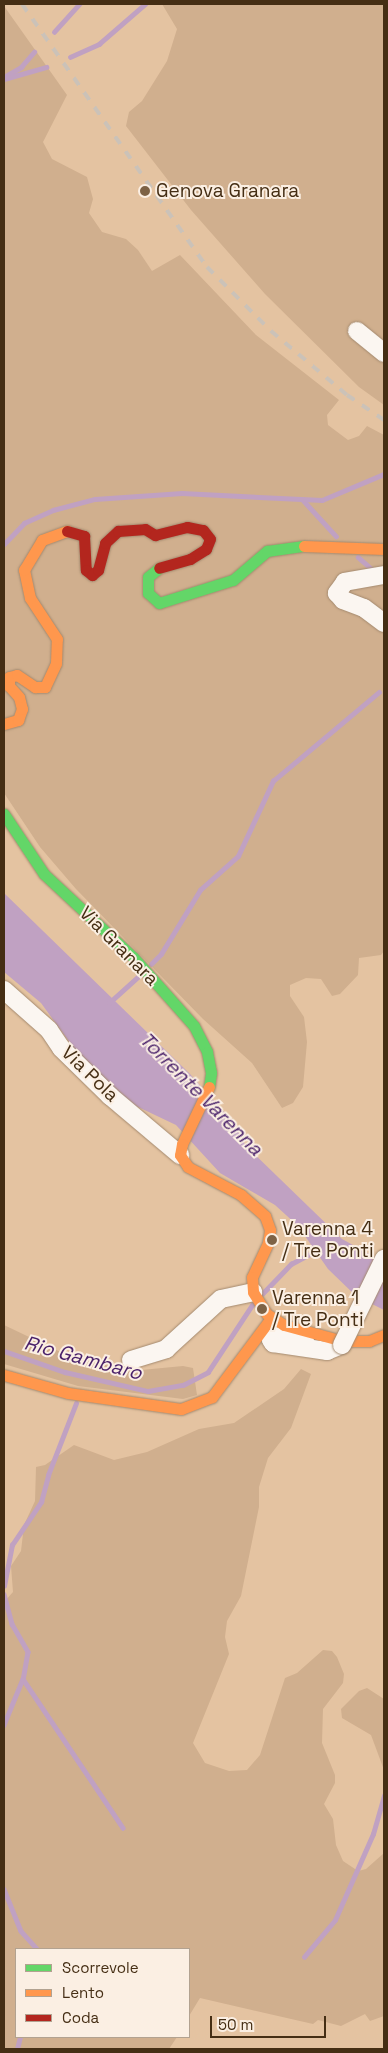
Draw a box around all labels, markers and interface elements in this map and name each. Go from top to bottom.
place label: Genova Granara [156,180,299,202]
marker: Genova Granara [138,184,152,198]
street label: Via Granara [75,902,163,990]
water label: Torrente Varenna [134,1027,268,1161]
street label: Via Pola [57,1041,123,1107]
place label: Varenna 4 / Tre Ponti [282,1218,374,1262]
marker: Varenna 4 / Tre Ponti [266,1234,278,1246]
place label: Varenna 1 / Tre Ponti [272,1287,364,1331]
marker: Varenna 1 / Tre Ponti [256,1303,268,1315]
water label: Rio Gambaro [22,1331,144,1385]
legend [15,1948,190,2038]
text: Scorrevole [62,1958,139,1977]
text: Lento [62,1983,104,2002]
scale bar [213,2006,329,2038]
text: Coda [62,2008,99,2027]
text: 50 m [218,2015,253,2034]

